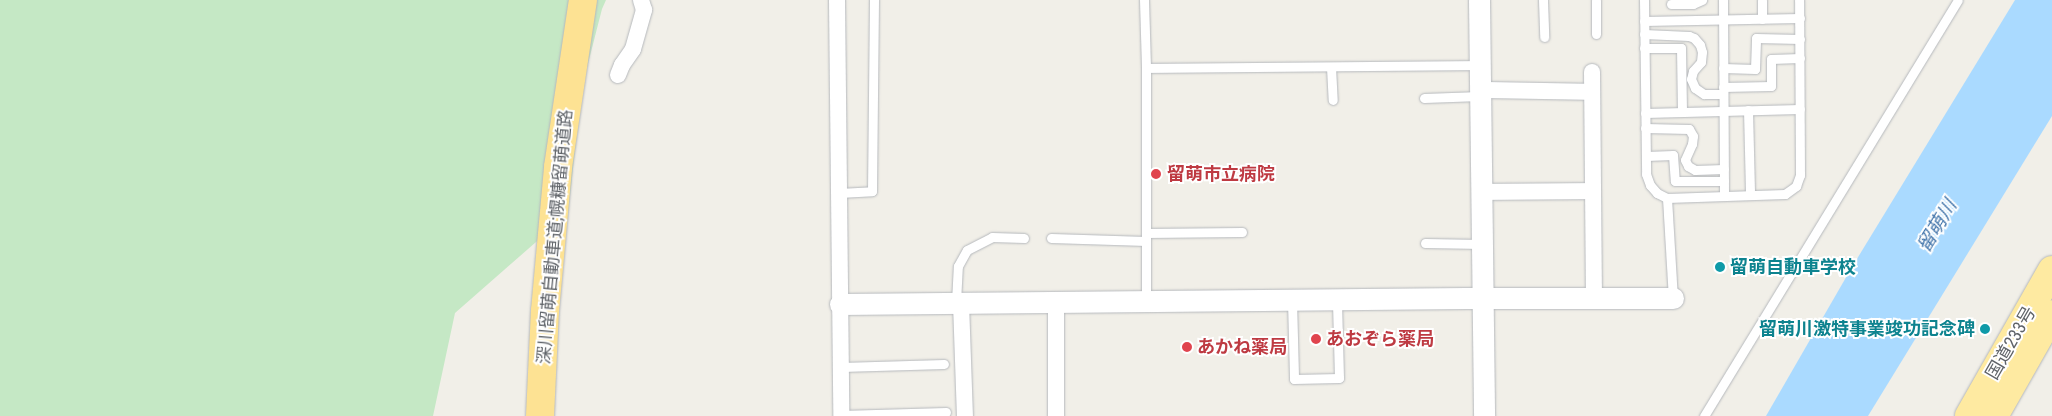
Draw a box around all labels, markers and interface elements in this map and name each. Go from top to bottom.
street label: 深川留萌自動車道;幌糠留萌道路 [533,109,577,365]
place label: 留萌市立病院 [1167,163,1275,185]
marker: 留萌市立病院 [1149,167,1163,181]
water label: 留萌川 [1913,196,1961,256]
place label: 留萌自動車学校 [1730,256,1856,278]
marker: 留萌自動車学校 [1714,261,1726,273]
street label: 国道233号 [1981,303,2041,383]
place label: 留萌川激特事業竣功記念碑 [1759,318,1975,340]
marker: 留萌川激特事業竣功記念碑 [1979,323,1991,335]
place label: あおぞら薬局 [1326,328,1434,350]
marker: あおぞら薬局 [1310,333,1322,345]
place label: あかね薬局 [1197,336,1287,358]
marker: あかね薬局 [1181,341,1193,353]

